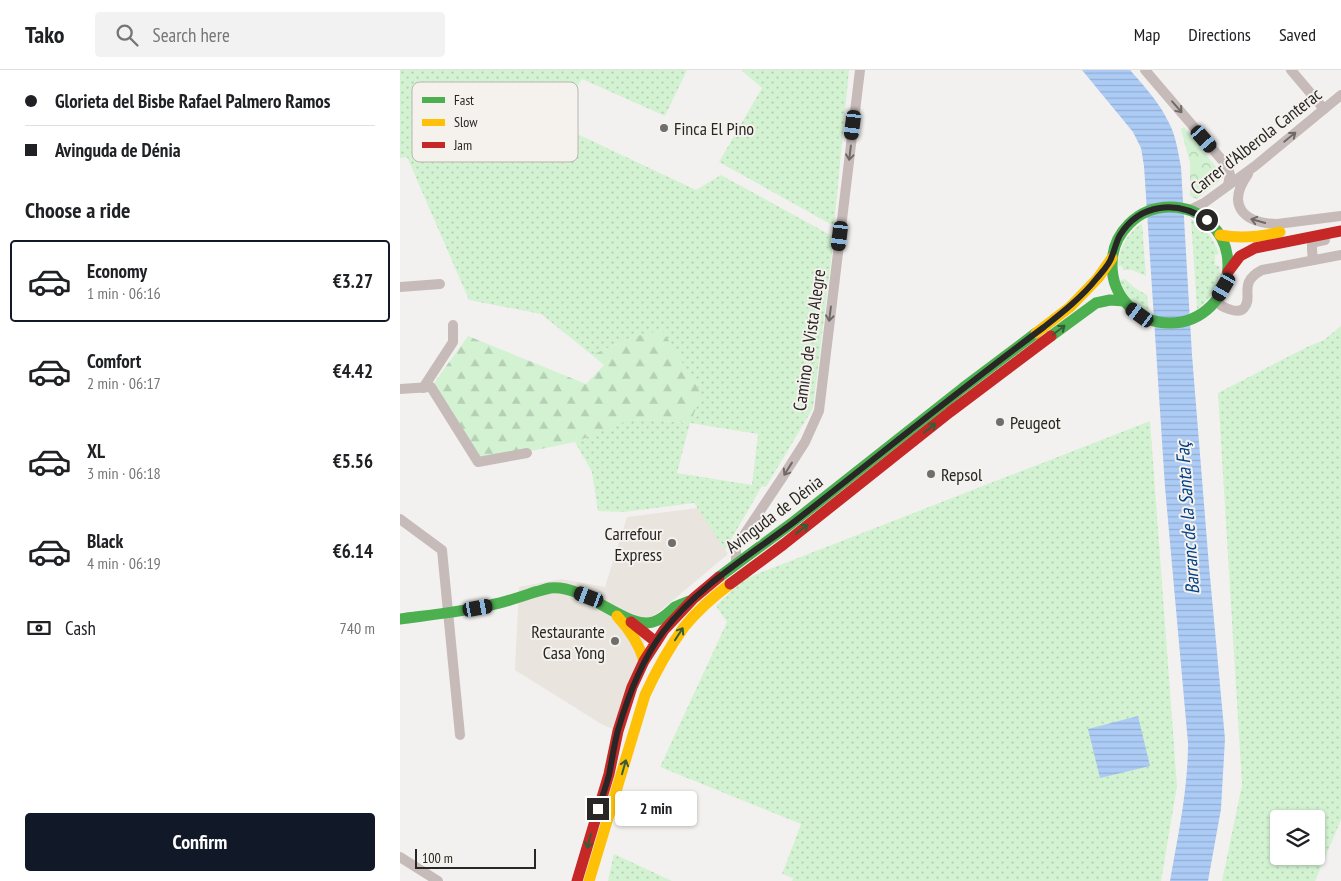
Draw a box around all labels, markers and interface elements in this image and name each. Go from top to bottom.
search box [95,12,445,57]
text: Tako [25,19,65,50]
icon: search [113,21,141,49]
text: Search here [153,23,230,47]
text: Map [1134,23,1160,46]
text: Directions [1188,23,1251,46]
text: Saved [1279,23,1316,46]
legend [412,82,578,162]
street label: Carrer d'Alberola Canterac [1186,82,1327,199]
text: Glorieta del Bisbe Rafael Palmero Ramos [55,89,330,113]
text: Fast [454,91,474,109]
one-way arrow [1171,100,1182,113]
car [843,109,862,141]
text: Slow [454,113,478,131]
place label: Finca El Pino [674,117,754,140]
marker: Finca El Pino [658,122,670,134]
car [1188,123,1219,155]
one-way arrow [1283,132,1296,143]
text: Jam [453,136,472,154]
text: Avinguda de Dénia [55,138,181,162]
one-way arrow [845,145,855,161]
text: Choose a ride [25,196,130,224]
route start [1196,209,1218,231]
one-way arrow [1251,215,1267,225]
car [830,220,849,252]
icon: car [27,259,72,304]
text: Economy [87,259,147,283]
street label: Camino de Vista Alegre [788,268,830,412]
text: €3.27 [333,269,373,293]
car [1210,270,1237,304]
text: 1 min · 06:16 [87,283,161,303]
car [1123,300,1156,330]
one-way arrow [825,306,835,322]
one-way arrow [1052,324,1065,335]
icon: car [27,349,72,394]
text: Comfort [87,349,141,373]
text: €4.42 [333,359,373,383]
text: 2 min · 06:17 [87,373,161,393]
place label: Peugeot [1010,411,1061,434]
marker: Peugeot [994,416,1006,428]
one-way arrow [923,423,936,434]
icon: car [27,439,72,484]
text: XL [87,439,105,463]
water label: Barranc de la Santa Faç [1170,439,1204,595]
text: €5.56 [333,449,373,473]
one-way arrow [783,461,793,475]
text: 3 min · 06:18 [87,463,161,483]
place label: Repsol [941,463,983,486]
marker: Repsol [925,468,937,480]
street label: Avinguda de Dénia [721,470,827,558]
place label: Carrefour Express [604,522,662,566]
one-way arrow [796,524,809,535]
icon: car [27,529,72,574]
text: Black [87,529,123,553]
marker: Carrefour Express [666,537,678,549]
text: €6.14 [333,539,373,563]
text: 4 min · 06:19 [87,553,161,573]
car [572,585,605,609]
car [461,598,494,618]
icon: cash [25,614,53,642]
text: Cash [65,616,96,640]
text: 740 m [340,618,375,638]
place label: Restaurante Casa Yong [531,620,605,664]
one-way arrow [674,627,685,641]
marker: Restaurante Casa Yong [609,635,621,647]
one-way arrow [619,760,629,776]
callout: 2 min [616,792,698,826]
route end [587,798,609,820]
text: 2 min [640,798,672,818]
map controls [1270,810,1325,865]
button: layers [1270,810,1325,865]
button: Confirm [25,813,375,871]
one-way arrow [583,833,593,849]
scale bar [415,846,536,869]
text: 100 m [422,849,453,867]

